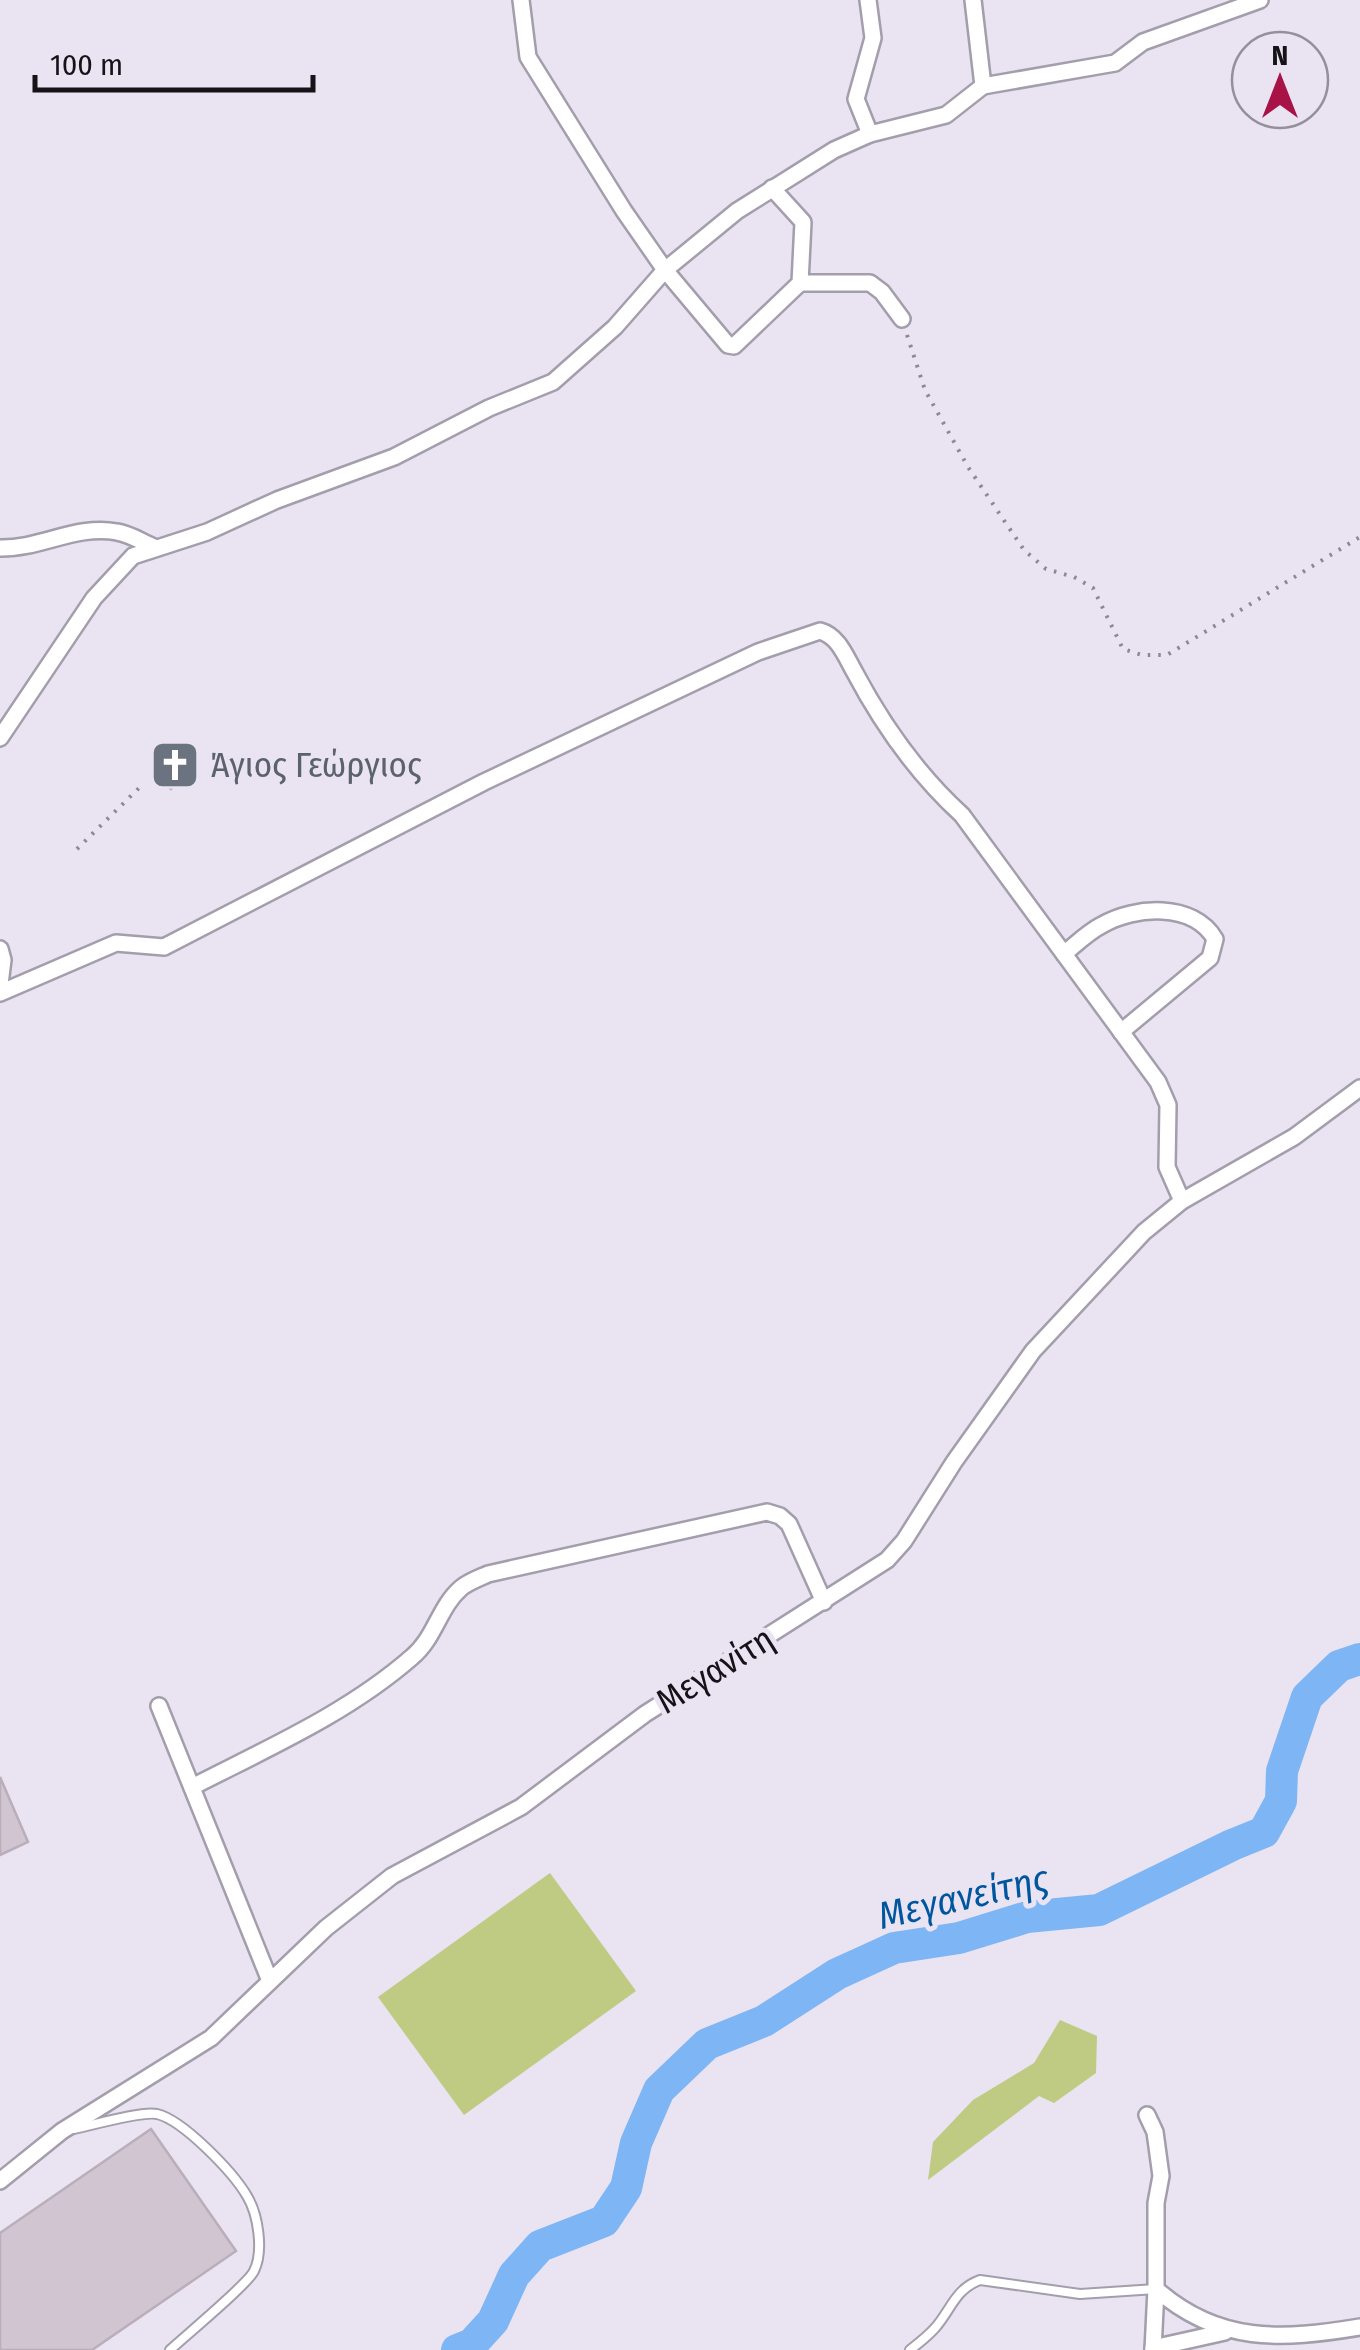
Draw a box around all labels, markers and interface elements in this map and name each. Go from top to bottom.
scale bar [35,30,312,92]
north arrow [1230,30,1330,130]
text: N [1272,39,1288,72]
text: 100 m [50,47,123,83]
church icon: Άγιος Γεώργιος [149,739,201,791]
place label: Άγιος Γεώργιος [210,744,422,786]
street label: Μεγανίτη [648,1618,782,1722]
water label: Μεγανείτης [873,1855,1054,1939]

